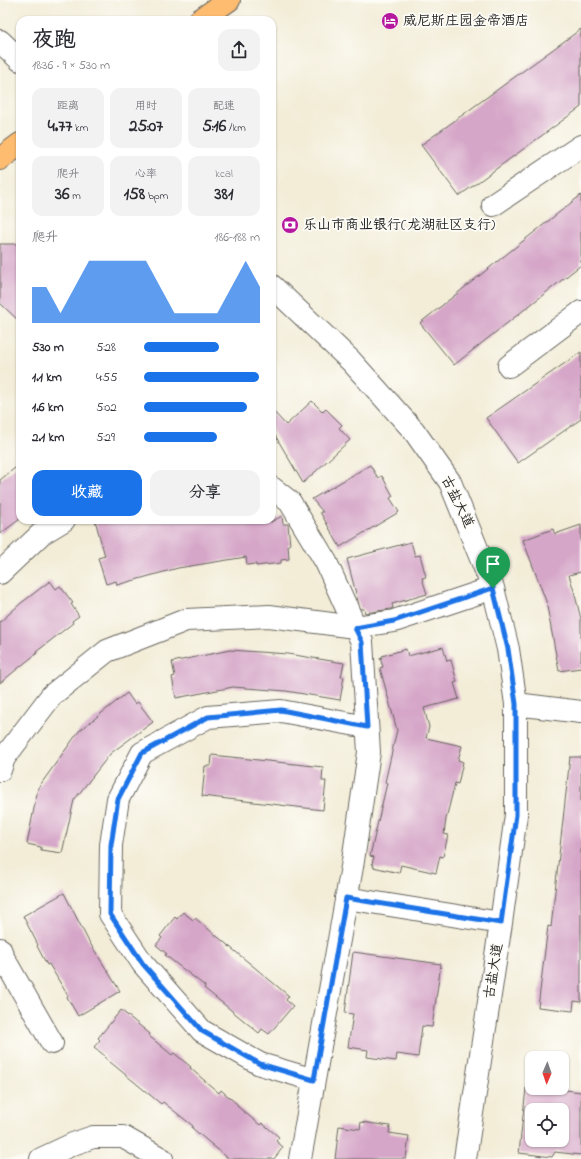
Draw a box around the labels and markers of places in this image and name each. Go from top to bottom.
hotel icon: 威尼斯庄园金帝酒店 [380,11,400,31]
place label: 威尼斯庄园金帝酒店 [403,11,529,32]
bank icon: 乐山市商业银行(龙湖社区支行) [280,215,300,235]
place label: 乐山市商业银行(龙湖社区支行) [303,215,495,236]
pin [476,547,510,588]

